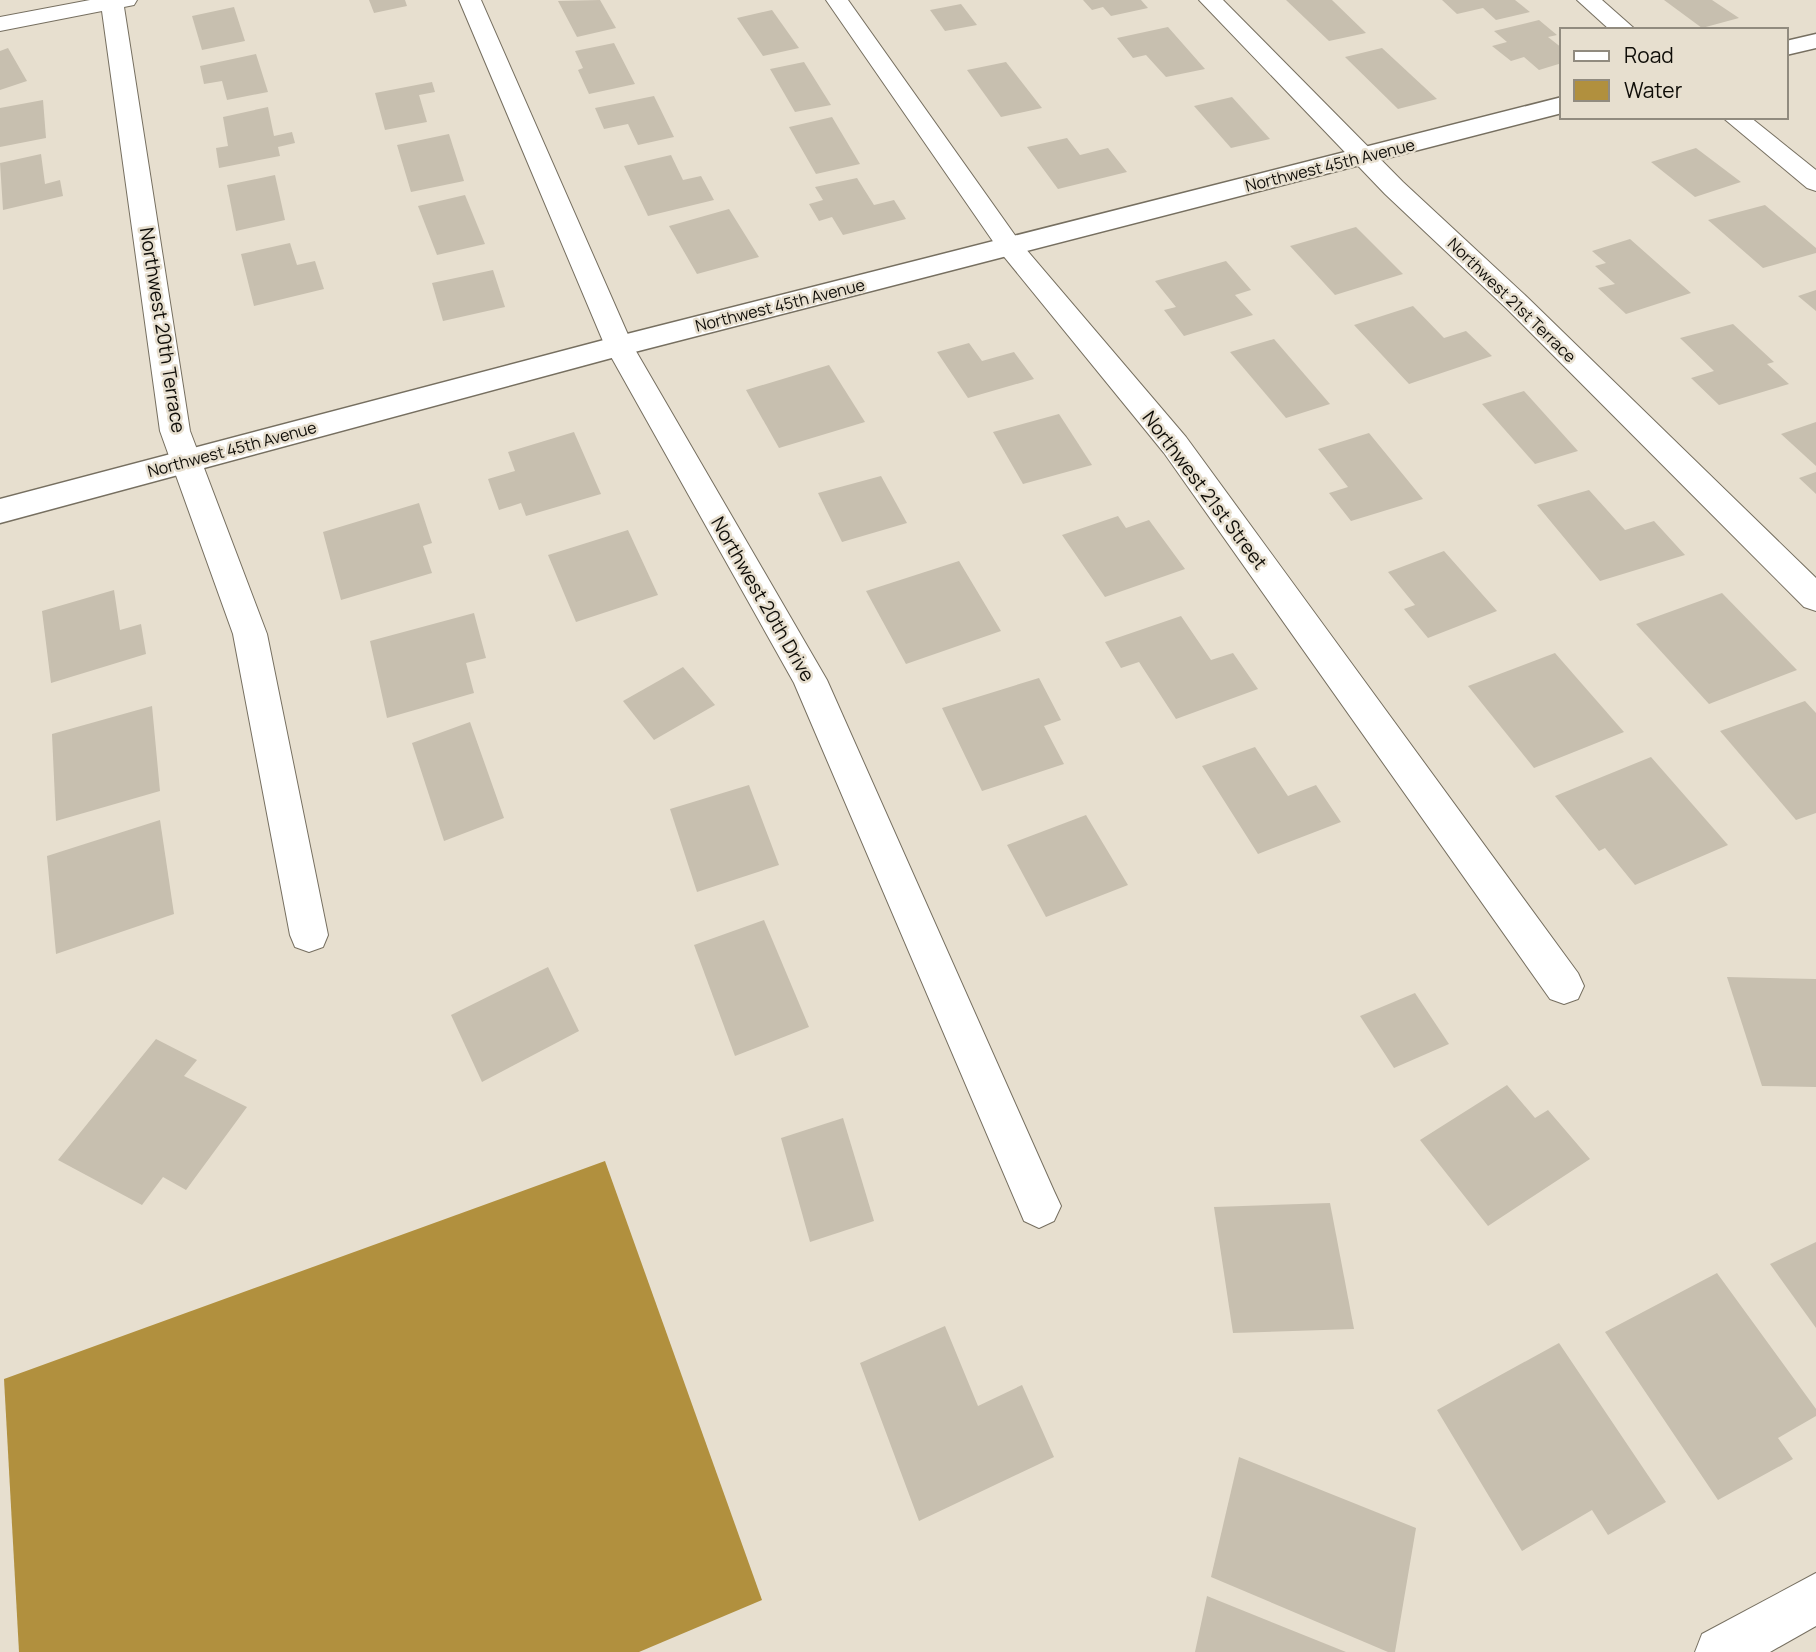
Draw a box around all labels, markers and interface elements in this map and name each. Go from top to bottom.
legend [1560,28,1788,119]
text: Road [1624,41,1674,69]
text: Water [1624,76,1683,104]
street label: Northwest 45th Avenue [1243,133,1417,197]
street label: Northwest 20th Terrace [134,225,192,435]
street label: Northwest 21st Terrace [1443,233,1581,367]
street label: Northwest 45th Avenue [693,273,867,337]
street label: Northwest 21st Street [1137,405,1273,575]
street label: Northwest 45th Avenue [145,416,319,482]
street label: Northwest 20th Drive [705,512,821,686]

